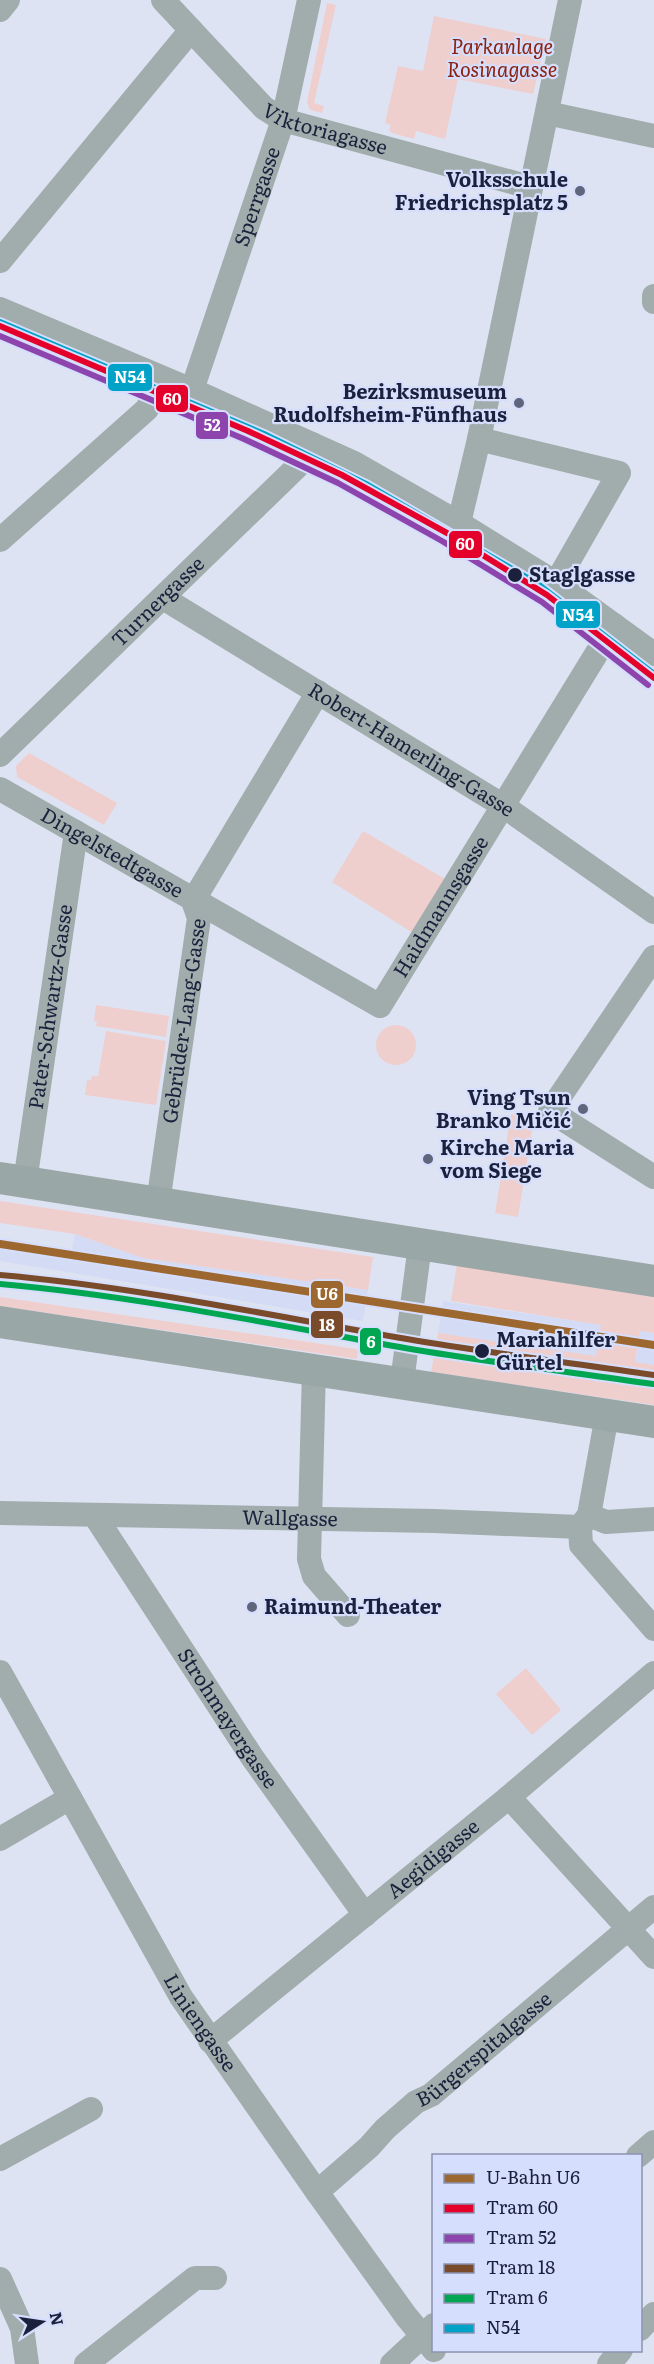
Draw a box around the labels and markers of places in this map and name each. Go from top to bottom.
place label: Volksschule Friedrichsplatz 5 [395,163,568,216]
marker: Volksschule Friedrichsplatz 5 [573,184,587,198]
place label: Bezirksmuseum Rudolfsheim-Fünfhaus [273,375,507,428]
marker: Bezirksmuseum Rudolfsheim-Fünfhaus [512,396,526,410]
place label: Staglgasse [529,558,635,588]
marker: Staglgasse [506,566,524,584]
place label: Ving Tsun Branko Mičić [436,1081,571,1134]
marker: Ving Tsun Branko Mičić [576,1102,590,1116]
place label: Kirche Maria vom Siege [440,1131,574,1184]
marker: Kirche Maria vom Siege [421,1152,435,1166]
place label: Mariahilfer Gürtel [496,1323,615,1376]
marker: Mariahilfer Gürtel [473,1342,491,1360]
place label: Raimund-Theater [264,1590,442,1620]
marker: Raimund-Theater [245,1600,259,1614]

